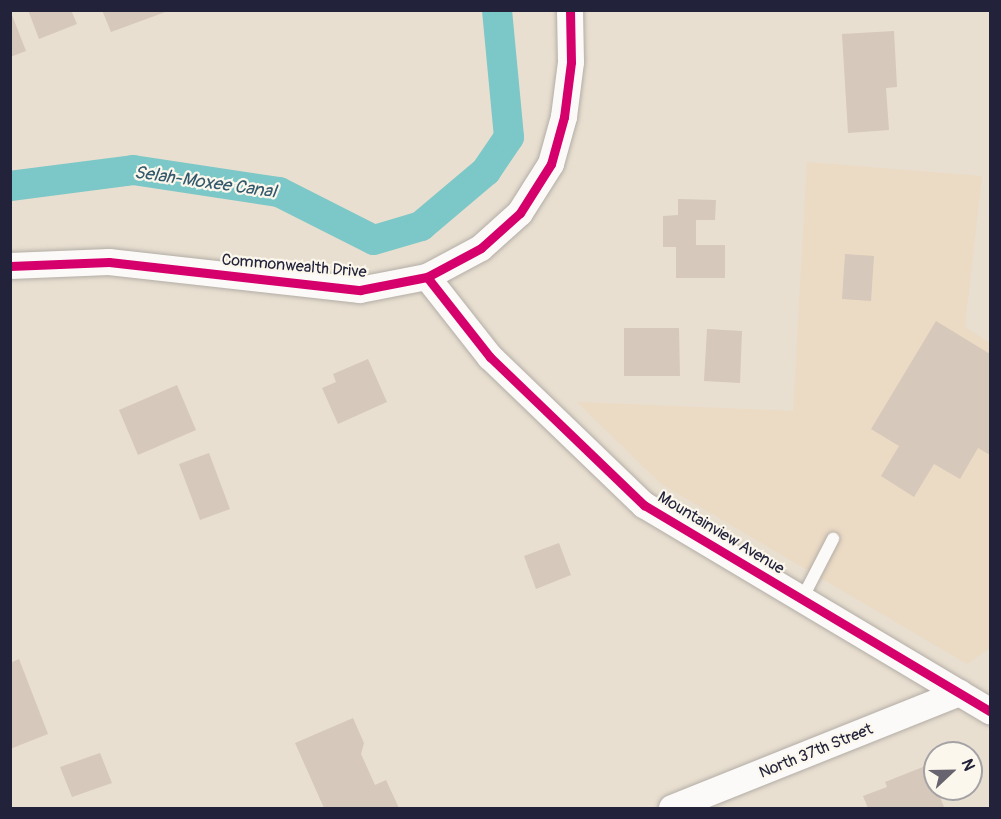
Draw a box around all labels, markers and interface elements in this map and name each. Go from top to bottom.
water label: Selah-Moxee Canal [133,162,277,204]
street label: Commonwealth Drive [221,250,367,282]
street label: Mountainview Avenue [654,488,788,578]
street label: North 37th Street [756,719,876,783]
north arrow [923,741,983,801]
text: N [957,756,979,774]

